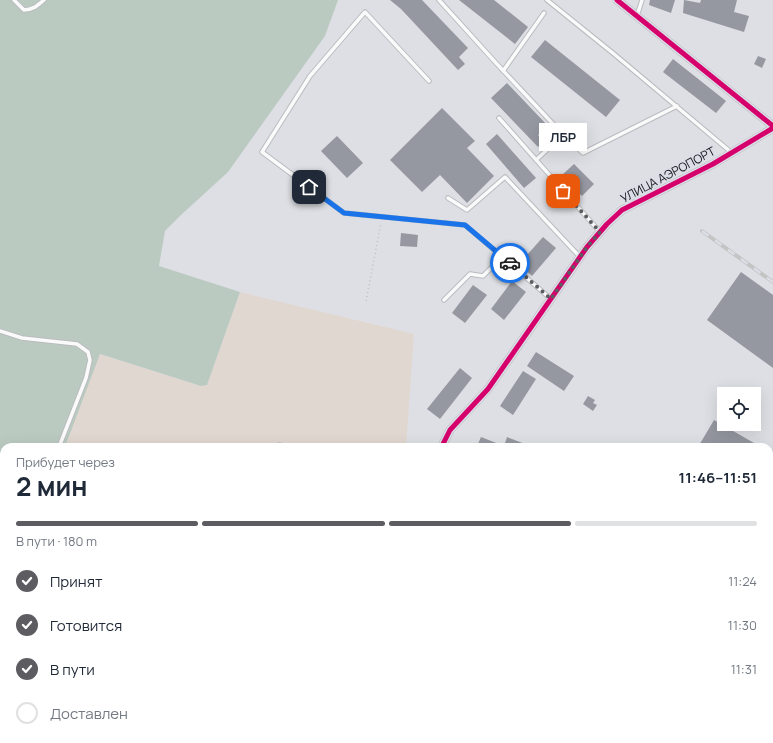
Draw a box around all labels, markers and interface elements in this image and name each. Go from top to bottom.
callout: ЛБР [539,123,587,151]
text: ЛБР [550,128,576,146]
street label: УЛИЦА АЭРОПОРТ [617,142,719,207]
pin [292,170,326,204]
pin [546,174,580,208]
icon: home [298,176,320,198]
icon: bag [552,180,574,202]
courier [490,243,530,283]
icon: car [499,252,521,274]
map controls [717,387,761,431]
button: locate [717,387,761,431]
text: Прибудет через [16,453,115,471]
text: 11:46–11:51 [679,467,757,488]
text: 2 мин [16,468,88,504]
text: В пути · 180 m [16,532,97,550]
icon: check [16,570,38,592]
text: Принят [50,571,103,592]
text: 11:24 [728,572,757,590]
icon: check [16,614,38,636]
text: Готовится [50,615,122,636]
text: 11:30 [728,616,757,634]
icon: check [16,658,38,680]
text: В пути [50,659,95,680]
text: 11:31 [731,660,757,678]
text: Доставлен [50,703,128,724]

